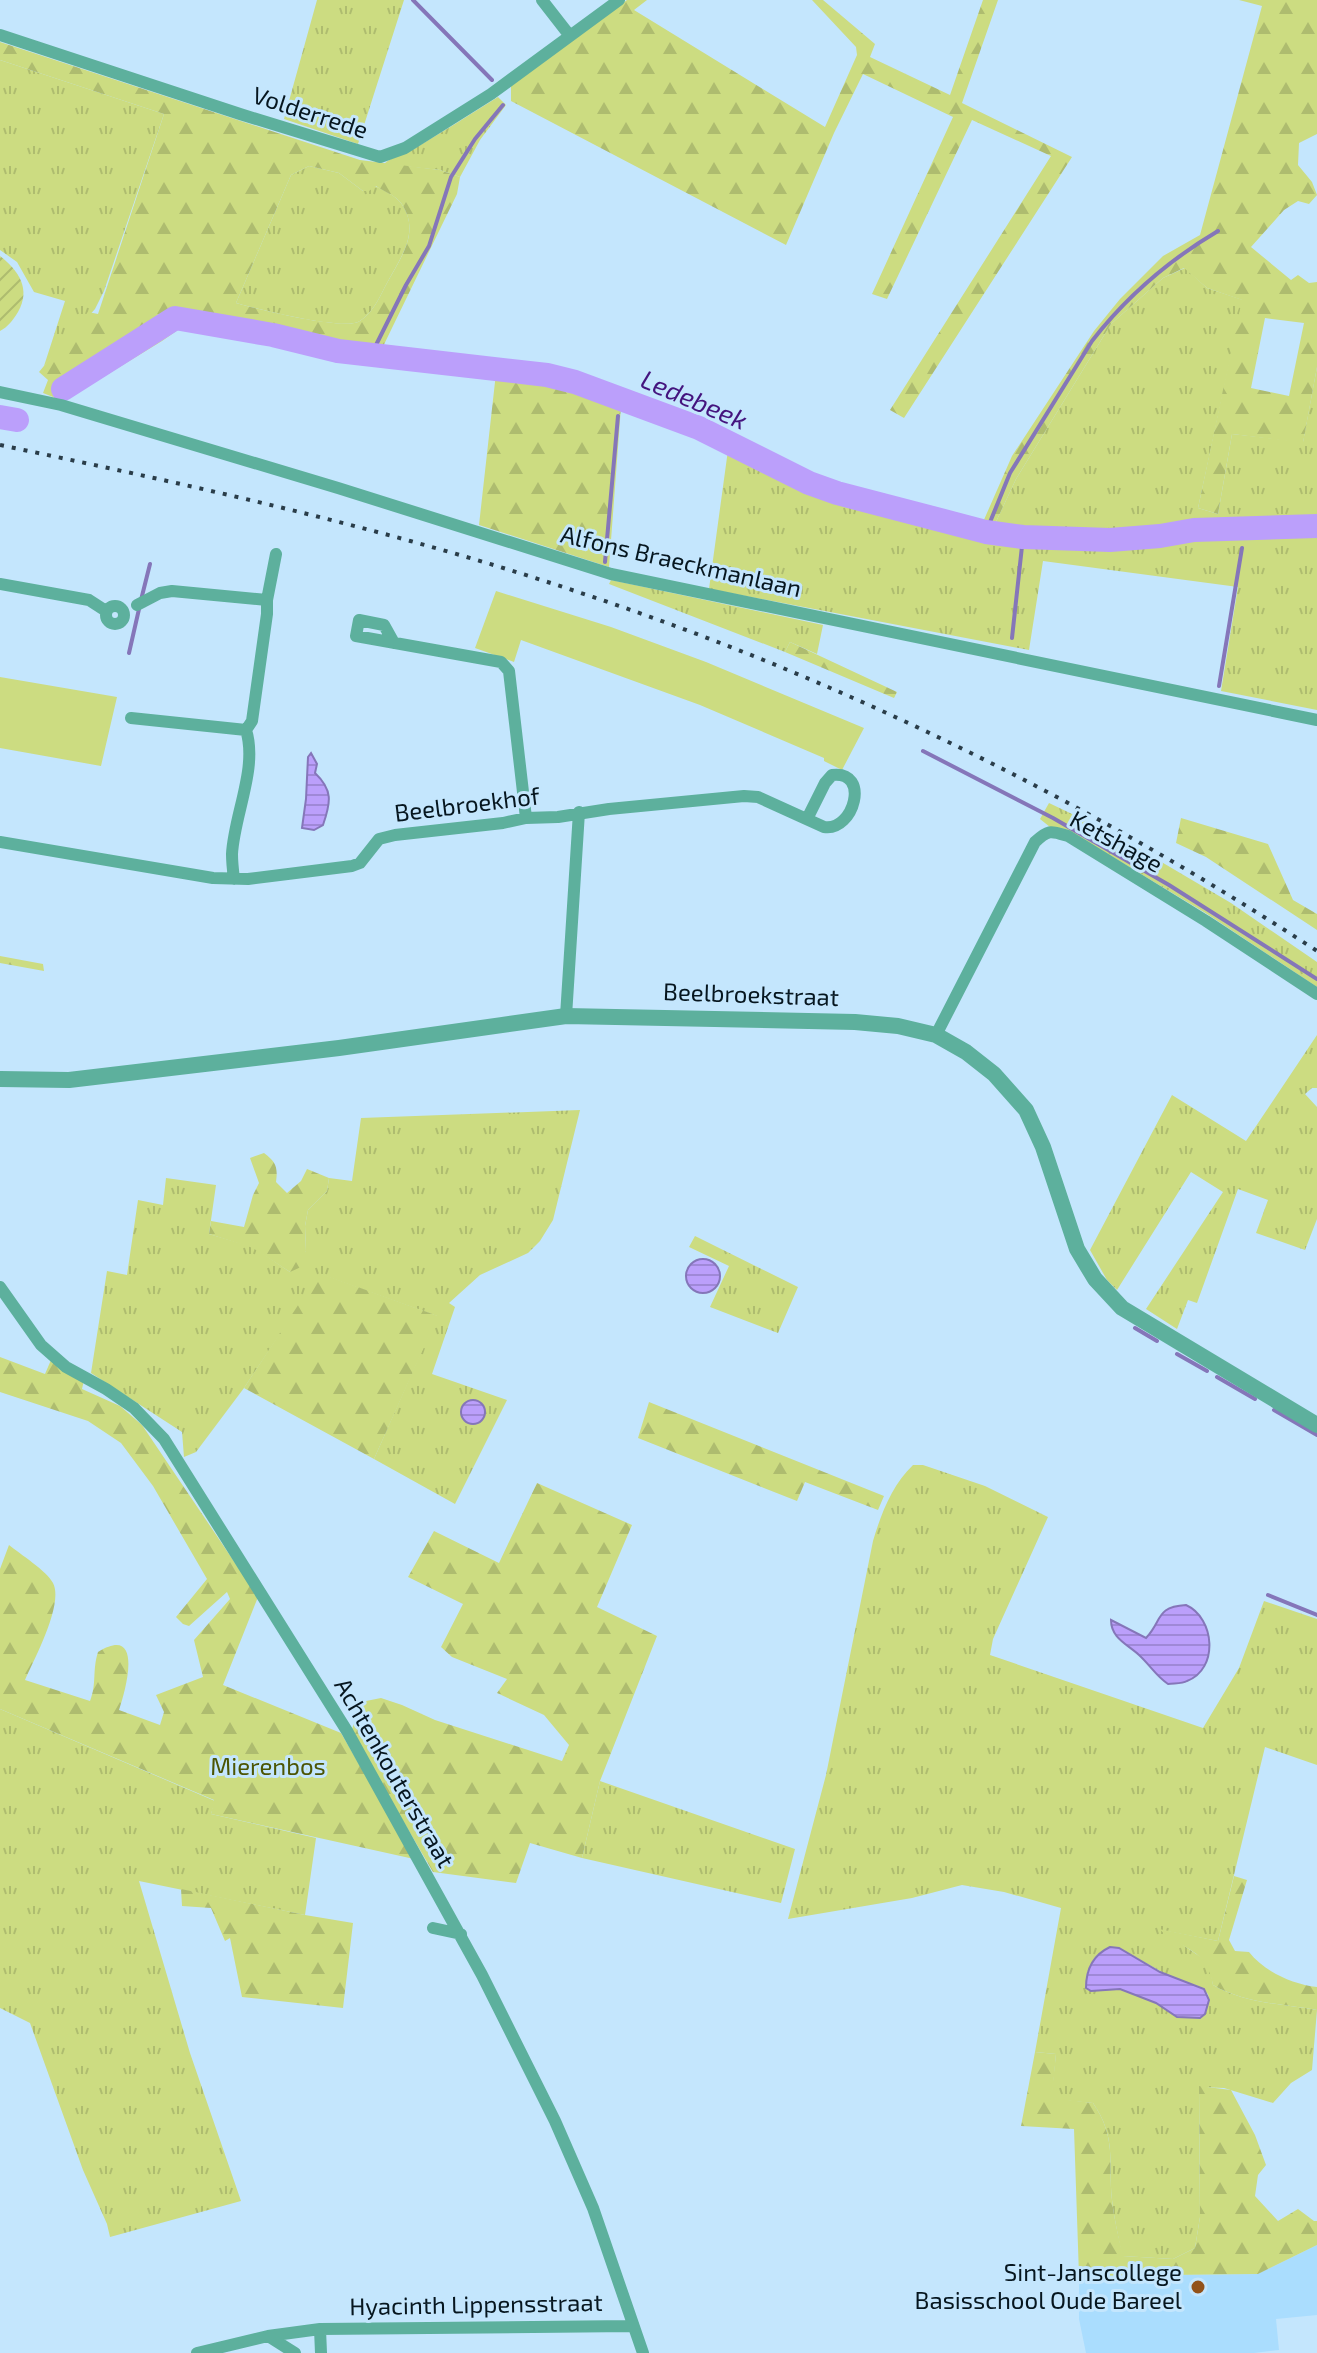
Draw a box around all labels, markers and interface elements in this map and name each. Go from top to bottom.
street label: Volderrede [249,79,372,144]
water label: Ledebeek [637,362,752,435]
street label: Alfons Braeckmanlaan [558,519,805,602]
street label: Beelbroekhof [393,780,542,827]
street label: Ketshage [1065,803,1168,878]
street label: Beelbroekstraat [663,976,839,1011]
street label: Achtenkouterstraat [329,1672,461,1872]
park label: Mierenbos [210,1751,326,1780]
place label: Sint-Janscollege Basisschool Oude Bareel [915,2257,1182,2314]
marker: Sint-Janscollege Basisschool Oude Bareel [1189,2278,1207,2296]
street label: Hyacinth Lippensstraat [349,2287,603,2320]

